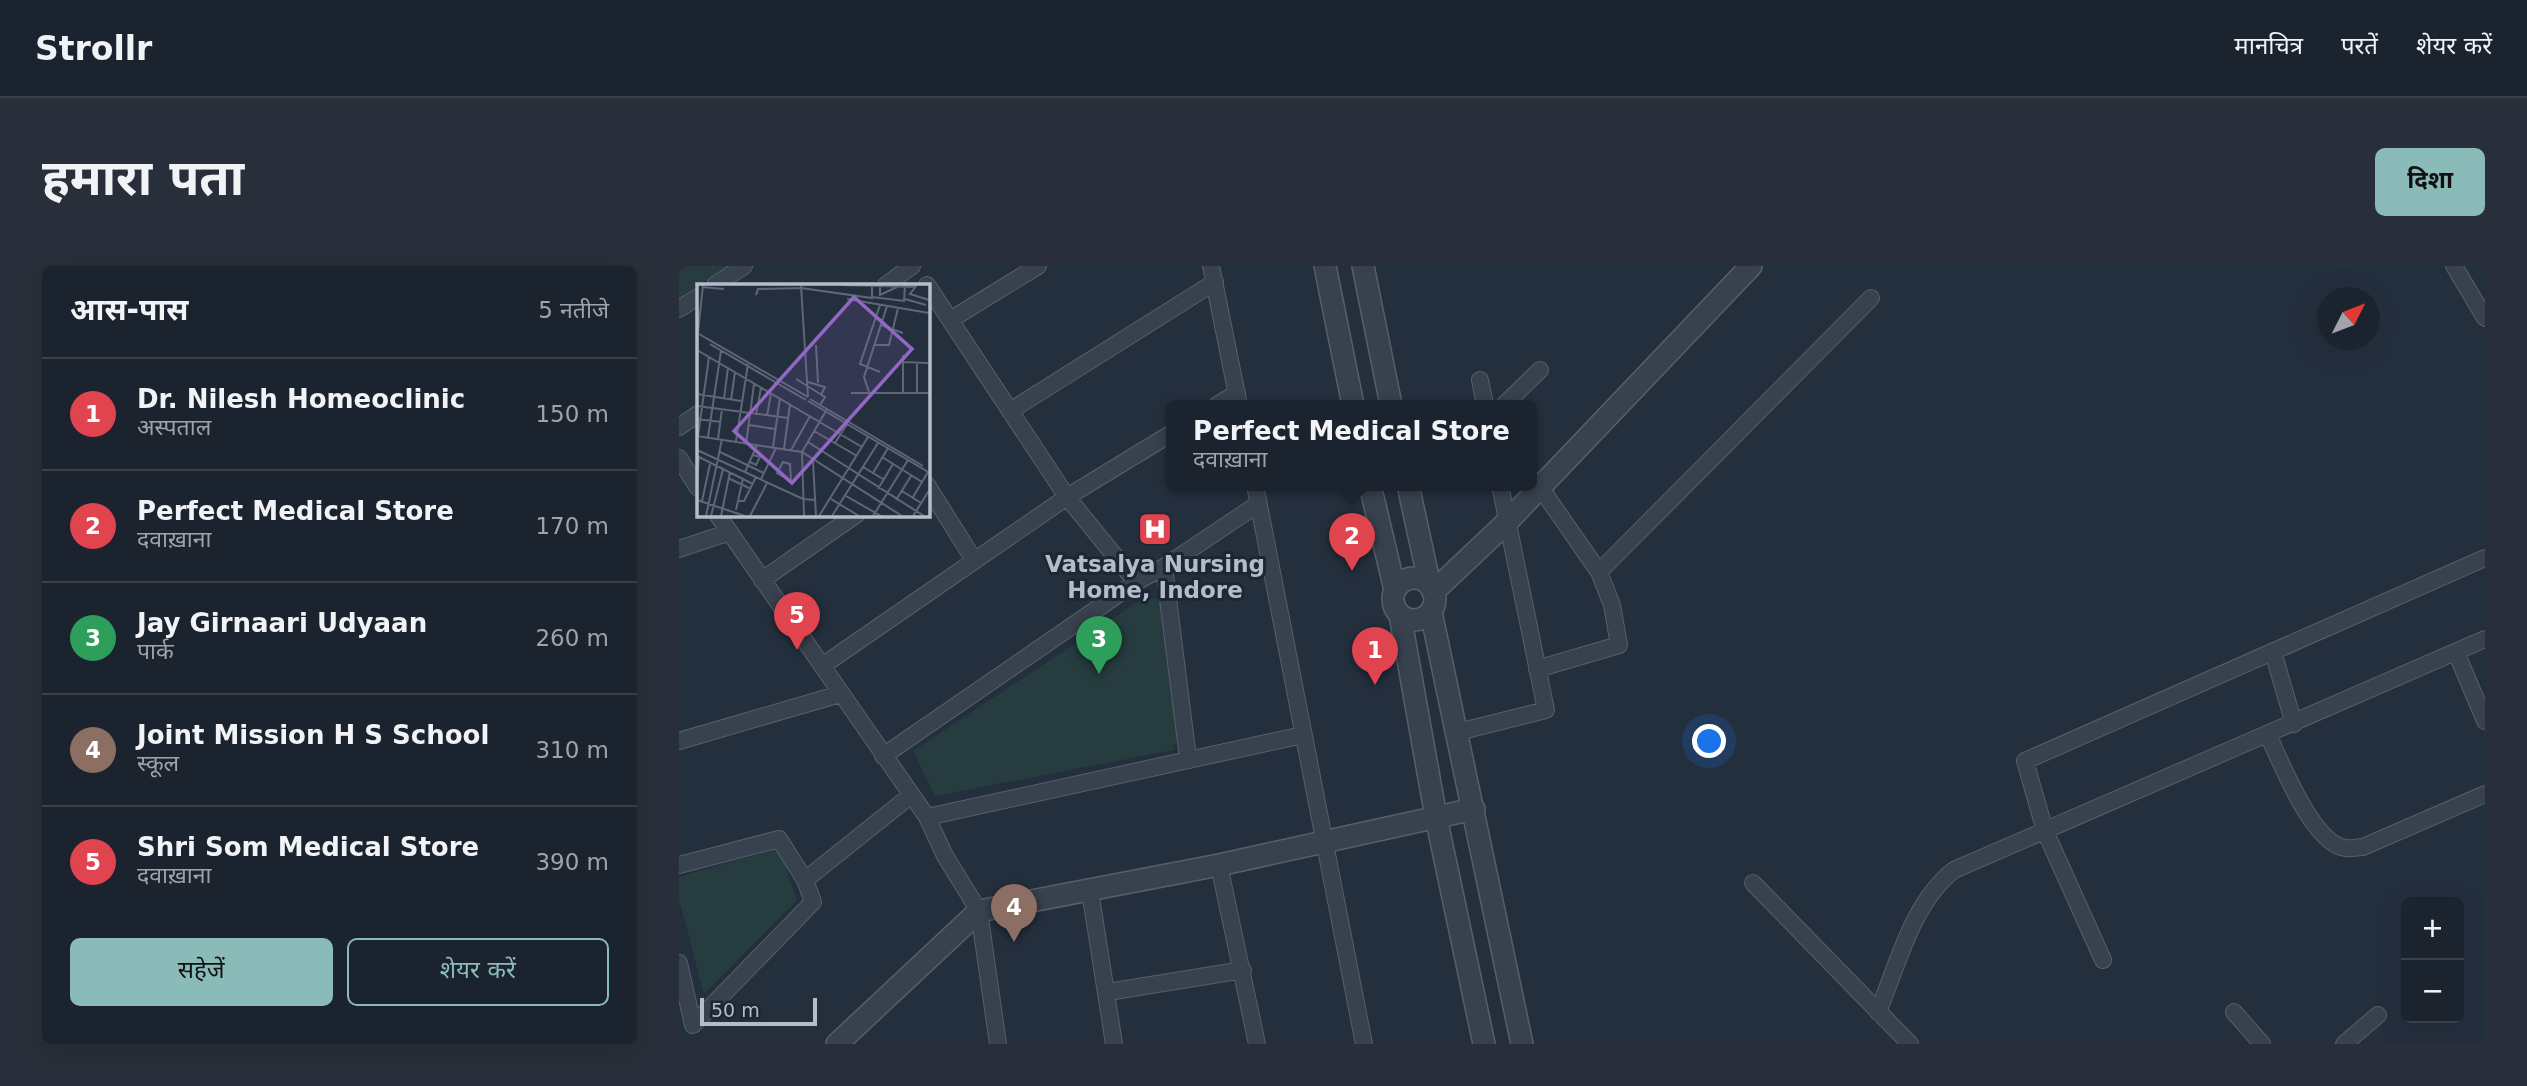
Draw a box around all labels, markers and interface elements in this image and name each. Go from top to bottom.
text: Strollr [35,29,152,68]
text: मानचित्र [2234,32,2303,60]
text: परतें [2341,32,2378,60]
text: शेयर करें [2416,32,2492,60]
button: दिशा [2375,148,2485,216]
text: हमारा पता [42,150,244,207]
inset map [697,284,929,516]
north arrow [2317,287,2380,350]
text: आस-पास [70,292,188,327]
text: 5 नतीजे [538,297,609,323]
text: Dr. Nilesh Homeoclinic [137,384,465,414]
popup [1166,400,1537,491]
text: 1 [85,401,101,427]
text: 150 m [535,401,609,427]
text: अस्पताल [137,414,211,440]
text: Perfect Medical Store [1193,416,1510,446]
text: दवाख़ाना [1193,446,1268,472]
text: Perfect Medical Store [137,496,454,526]
hospital icon: Vatsalya Nursing Home, Indore [1136,510,1174,548]
text: 2 [85,513,101,539]
text: 170 m [535,513,609,539]
pin: 2 [1329,513,1375,571]
text: दवाख़ाना [137,526,211,552]
place label: Vatsalya Nursing Home, Indore [1045,551,1265,603]
pin: 5 [774,592,820,650]
text: Jay Girnaari Udyaan [137,608,427,638]
pin: 3 [1076,616,1122,674]
text: 3 [85,625,101,651]
text: 260 m [535,625,609,651]
pin: 1 [1352,627,1398,685]
text: पार्क [137,638,174,664]
text: Joint Mission H S School [137,720,489,750]
your location [1692,724,1726,758]
text: 4 [85,737,101,763]
text: 310 m [535,737,609,763]
text: स्कूल [137,750,179,776]
text: Shri Som Medical Store [137,832,479,862]
text: 5 [85,849,101,875]
text: 390 m [535,849,609,875]
text: दवाख़ाना [137,862,211,888]
pin: 4 [991,884,1037,942]
map controls [2401,897,2464,1023]
button: + [2401,897,2464,960]
button: सहेजें [70,938,333,1006]
button: शेयर करें [347,938,609,1006]
button: − [2401,960,2464,1023]
scale bar [700,995,817,1027]
text: 50 m [711,999,760,1021]

